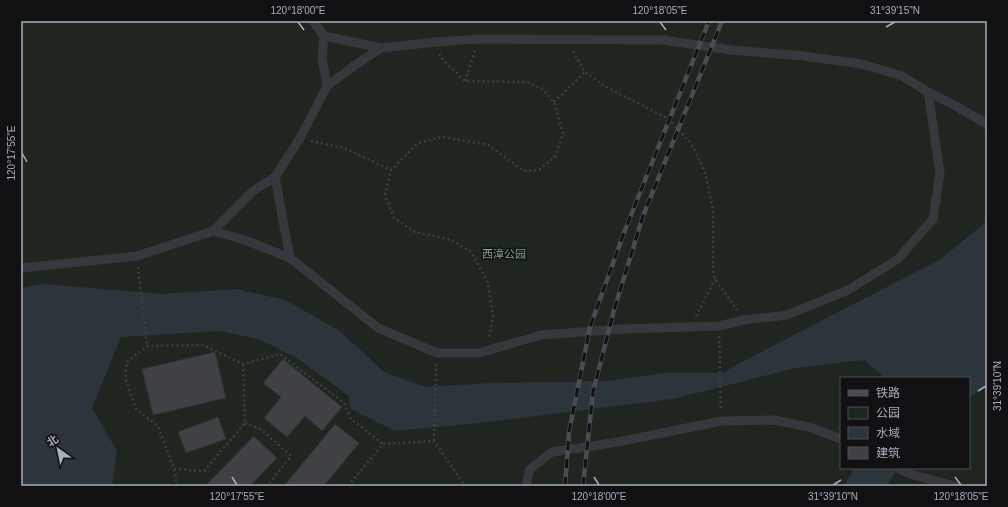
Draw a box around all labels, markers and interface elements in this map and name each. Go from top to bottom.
text: 120°18'00"E [270,5,326,16]
text: 120°18'05"E [632,5,688,16]
text: 31°39'15"N [870,5,920,16]
text: 120°17'55"E [6,125,17,181]
park label: 西漳公园 [482,248,526,260]
text: 31°39'10"N [992,361,1003,411]
legend [840,377,970,469]
text: 铁路 [876,386,900,400]
text: 公园 [876,406,900,420]
text: 水域 [876,426,900,440]
north arrow [38,429,78,469]
text: 北 [45,433,60,449]
text: 建筑 [876,446,900,460]
text: 120°17'55"E [209,491,265,502]
text: 120°18'00"E [571,491,627,502]
text: 31°39'10"N [808,491,858,502]
text: 120°18'05"E [933,491,989,502]

